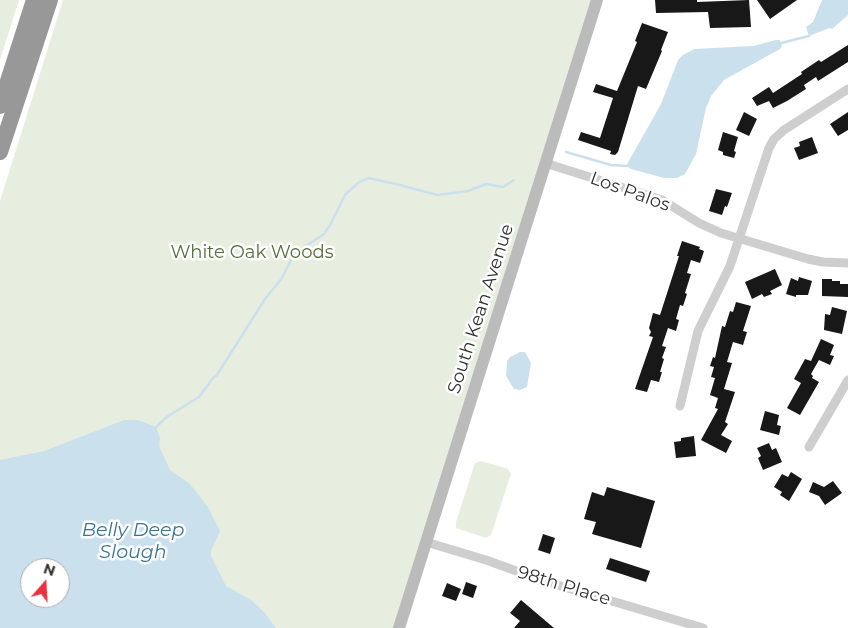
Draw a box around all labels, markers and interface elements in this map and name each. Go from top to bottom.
street label: Los Palos [587,168,673,216]
street label: South Kean Avenue [443,221,519,397]
park label: White Oak Woods [171,242,333,264]
water label: Belly Deep Slough [82,519,184,563]
north arrow [20,558,70,608]
text: N [41,559,58,580]
street label: 98th Place [515,562,613,610]

